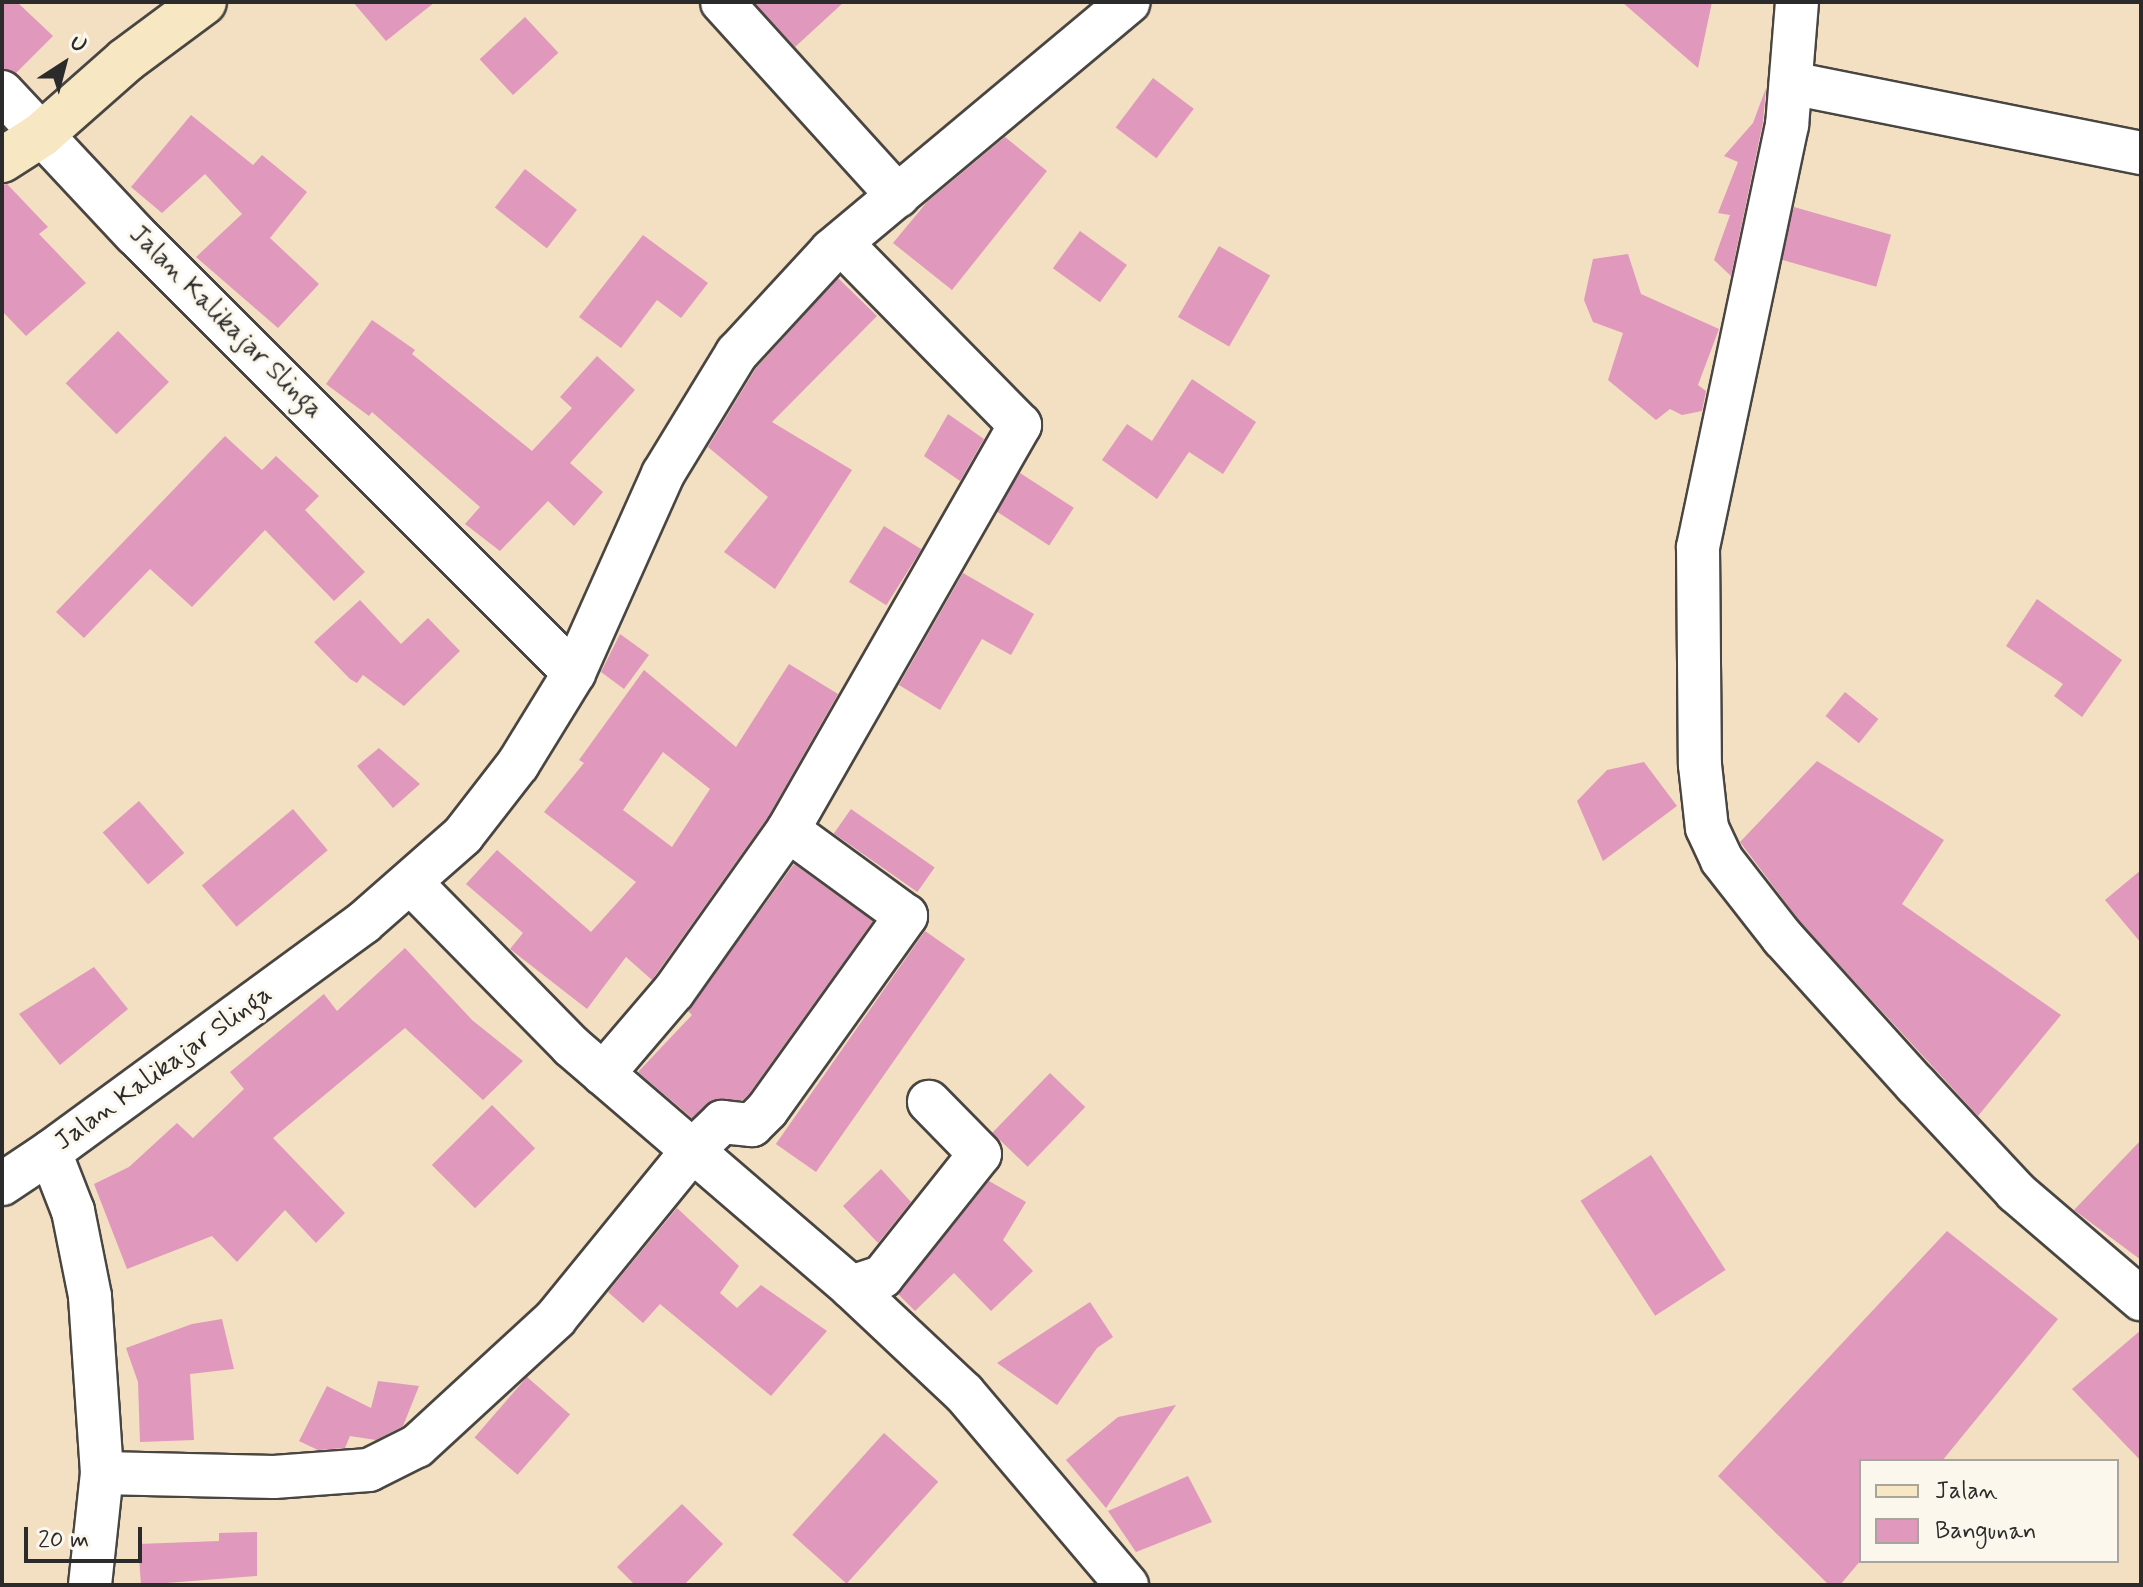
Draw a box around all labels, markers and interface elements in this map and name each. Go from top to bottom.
north arrow [24,24,104,104]
text: U [64,29,92,60]
street label: Jalan Kalikajar Slinga [123,221,327,425]
street label: Jalan Kalikajar Slinga [50,980,278,1158]
legend [1859,1459,2119,1563]
text: Jalan [1935,1476,1998,1507]
scale bar [28,1511,146,1561]
text: Bangunan [1935,1516,2036,1547]
text: 20 m [38,1525,89,1556]

